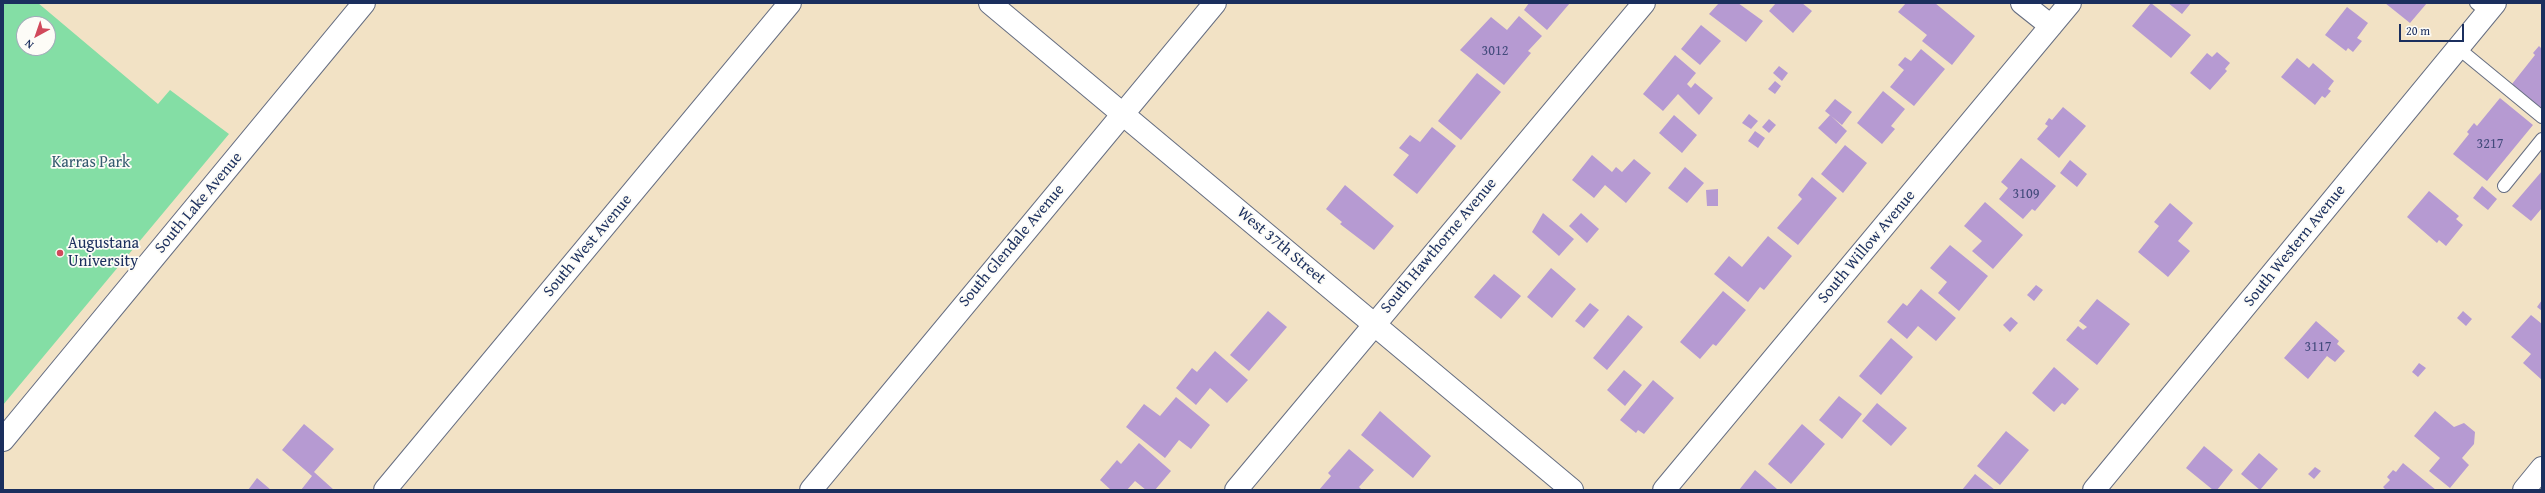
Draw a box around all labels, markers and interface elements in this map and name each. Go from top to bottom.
north arrow [16,16,56,56]
scale bar [2401,16,2466,42]
text: 20 m [2406,22,2430,39]
text: N [21,36,37,53]
house number: 3012 [1482,43,1508,59]
house number: 3217 [2477,136,2503,152]
street label: South Lake Avenue [151,149,247,257]
park label: Karras Park [52,153,130,173]
street label: South Hawthorne Avenue [1377,174,1501,318]
street label: South Glendale Avenue [955,181,1069,311]
street label: South Western Avenue [2240,181,2350,311]
house number: 3109 [2013,186,2039,202]
street label: South Willow Avenue [1814,187,1920,307]
street label: South West Avenue [540,191,636,301]
street label: West 37th Street [1233,203,1329,289]
place label: Augustana University [68,234,139,272]
marker: Augustana University [55,248,65,258]
house number: 3117 [2305,339,2331,355]

